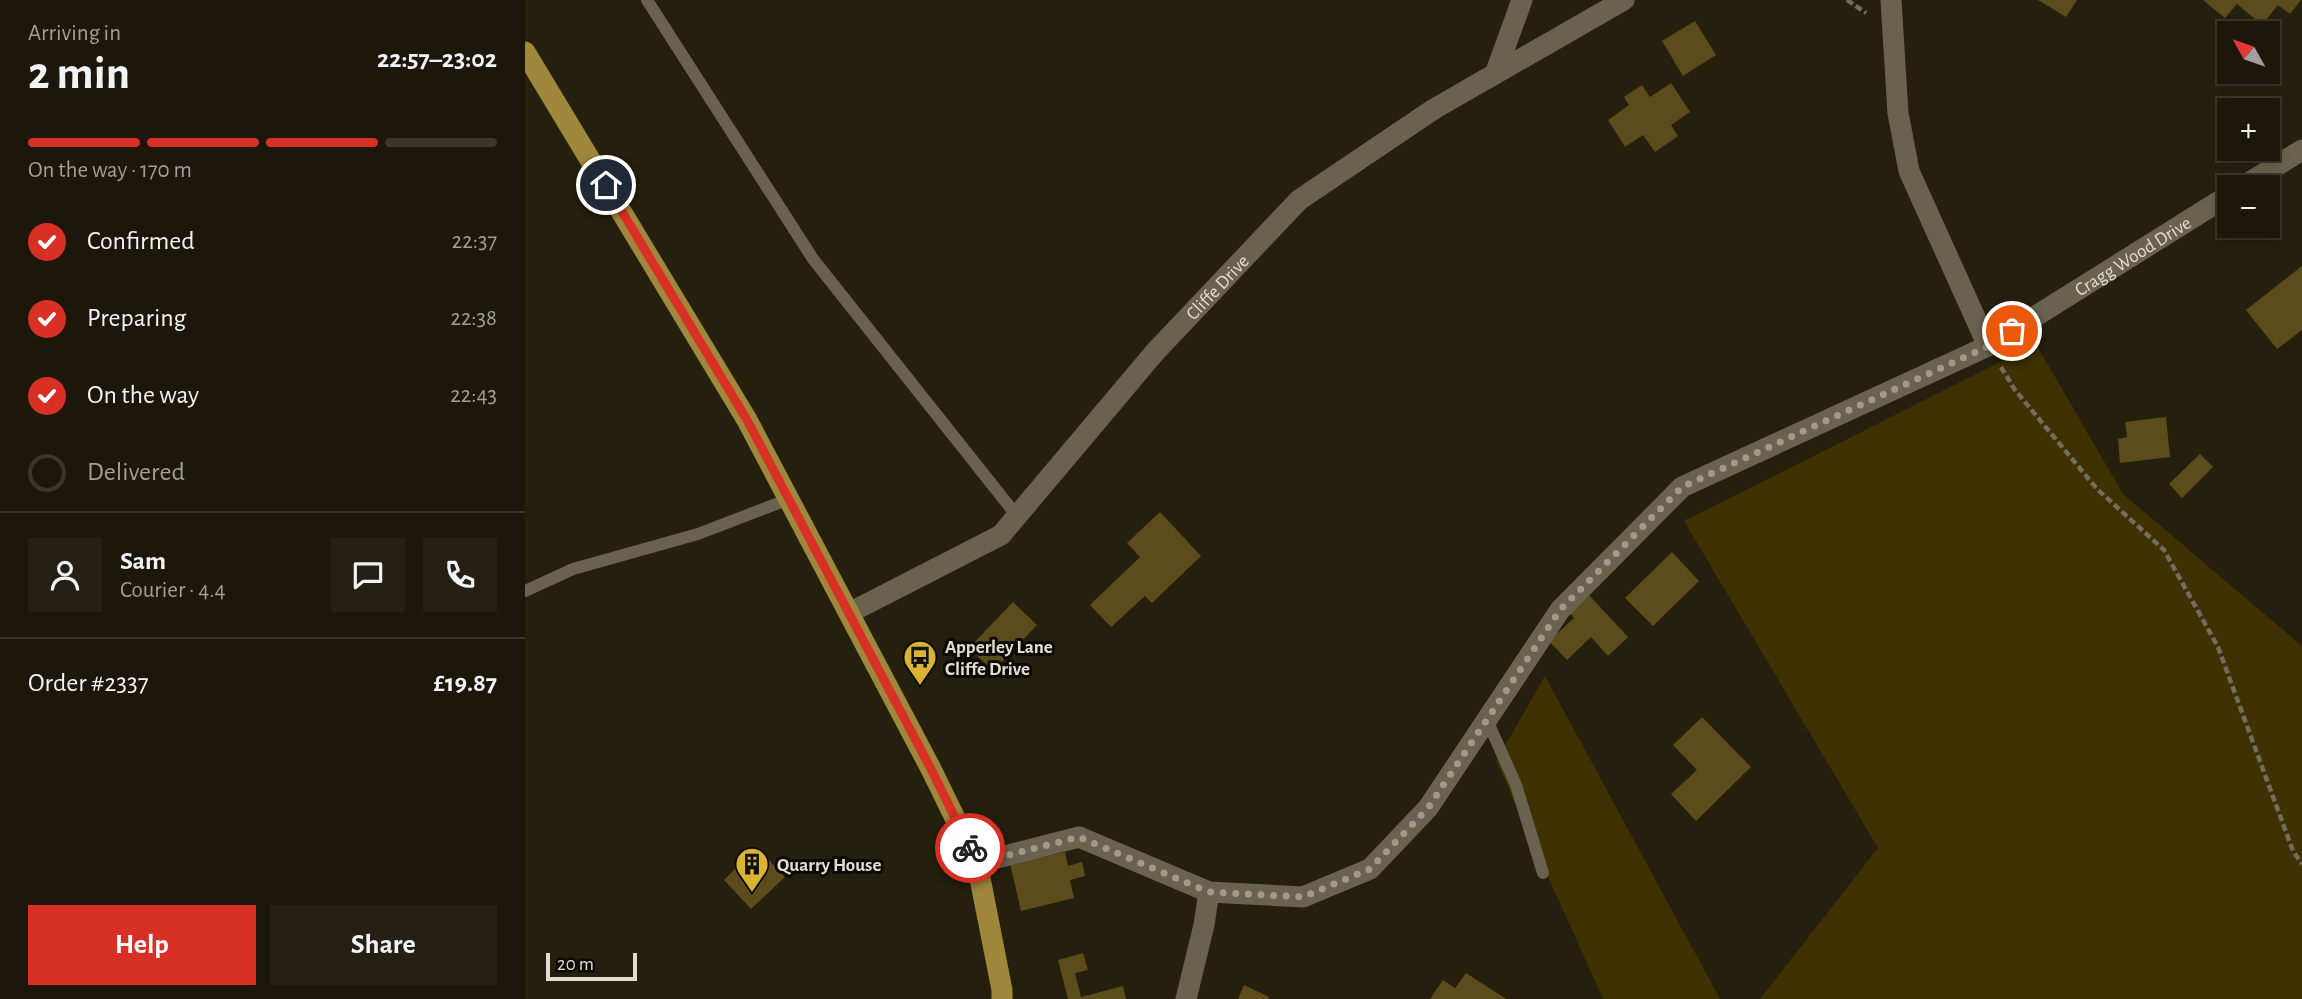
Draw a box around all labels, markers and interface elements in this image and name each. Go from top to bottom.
north arrow [2217,21,2280,84]
map controls [2217,21,2280,238]
text: Arriving in [28,22,121,45]
text: 22:57–23:02 [377,46,497,72]
text: 2 min [28,51,130,97]
button: + [2217,98,2280,161]
pin [576,155,636,215]
text: On the way · 170 m [28,159,192,182]
icon: home [587,166,625,204]
button: − [2217,175,2280,238]
street label: Cragg Wood Drive [2072,213,2195,300]
icon: check [28,223,66,261]
text: Confirmed [87,228,195,254]
text: 22:37 [452,230,497,253]
street label: Cliffe Drive [1183,251,1253,324]
icon: check [28,300,66,338]
pin [1982,301,2042,361]
text: Preparing [87,305,186,331]
text: 22:38 [450,307,497,330]
icon: bag [1993,312,2031,350]
icon: check [28,377,66,415]
text: On the way [87,382,199,408]
text: 22:43 [450,384,497,407]
text: Delivered [87,459,185,485]
button: person [28,538,102,612]
button: chat [331,538,405,612]
button: phone [423,538,497,612]
text: Sam [120,548,166,574]
text: Courier · 4.4 [120,579,226,602]
bus stop icon: Apperley Lane Cliffe Drive [901,638,939,687]
place label: Apperley Lane Cliffe Drive [945,638,1053,679]
text: Order #2337 [28,670,149,696]
text: £19.87 [433,670,497,696]
courier [935,813,1005,883]
icon: bike [951,829,989,867]
building icon: Quarry House [733,845,771,894]
place label: Quarry House [777,856,881,875]
button: Help [28,905,256,985]
button: Share [270,905,497,985]
scale bar [546,950,637,982]
text: 20 m [557,955,594,974]

